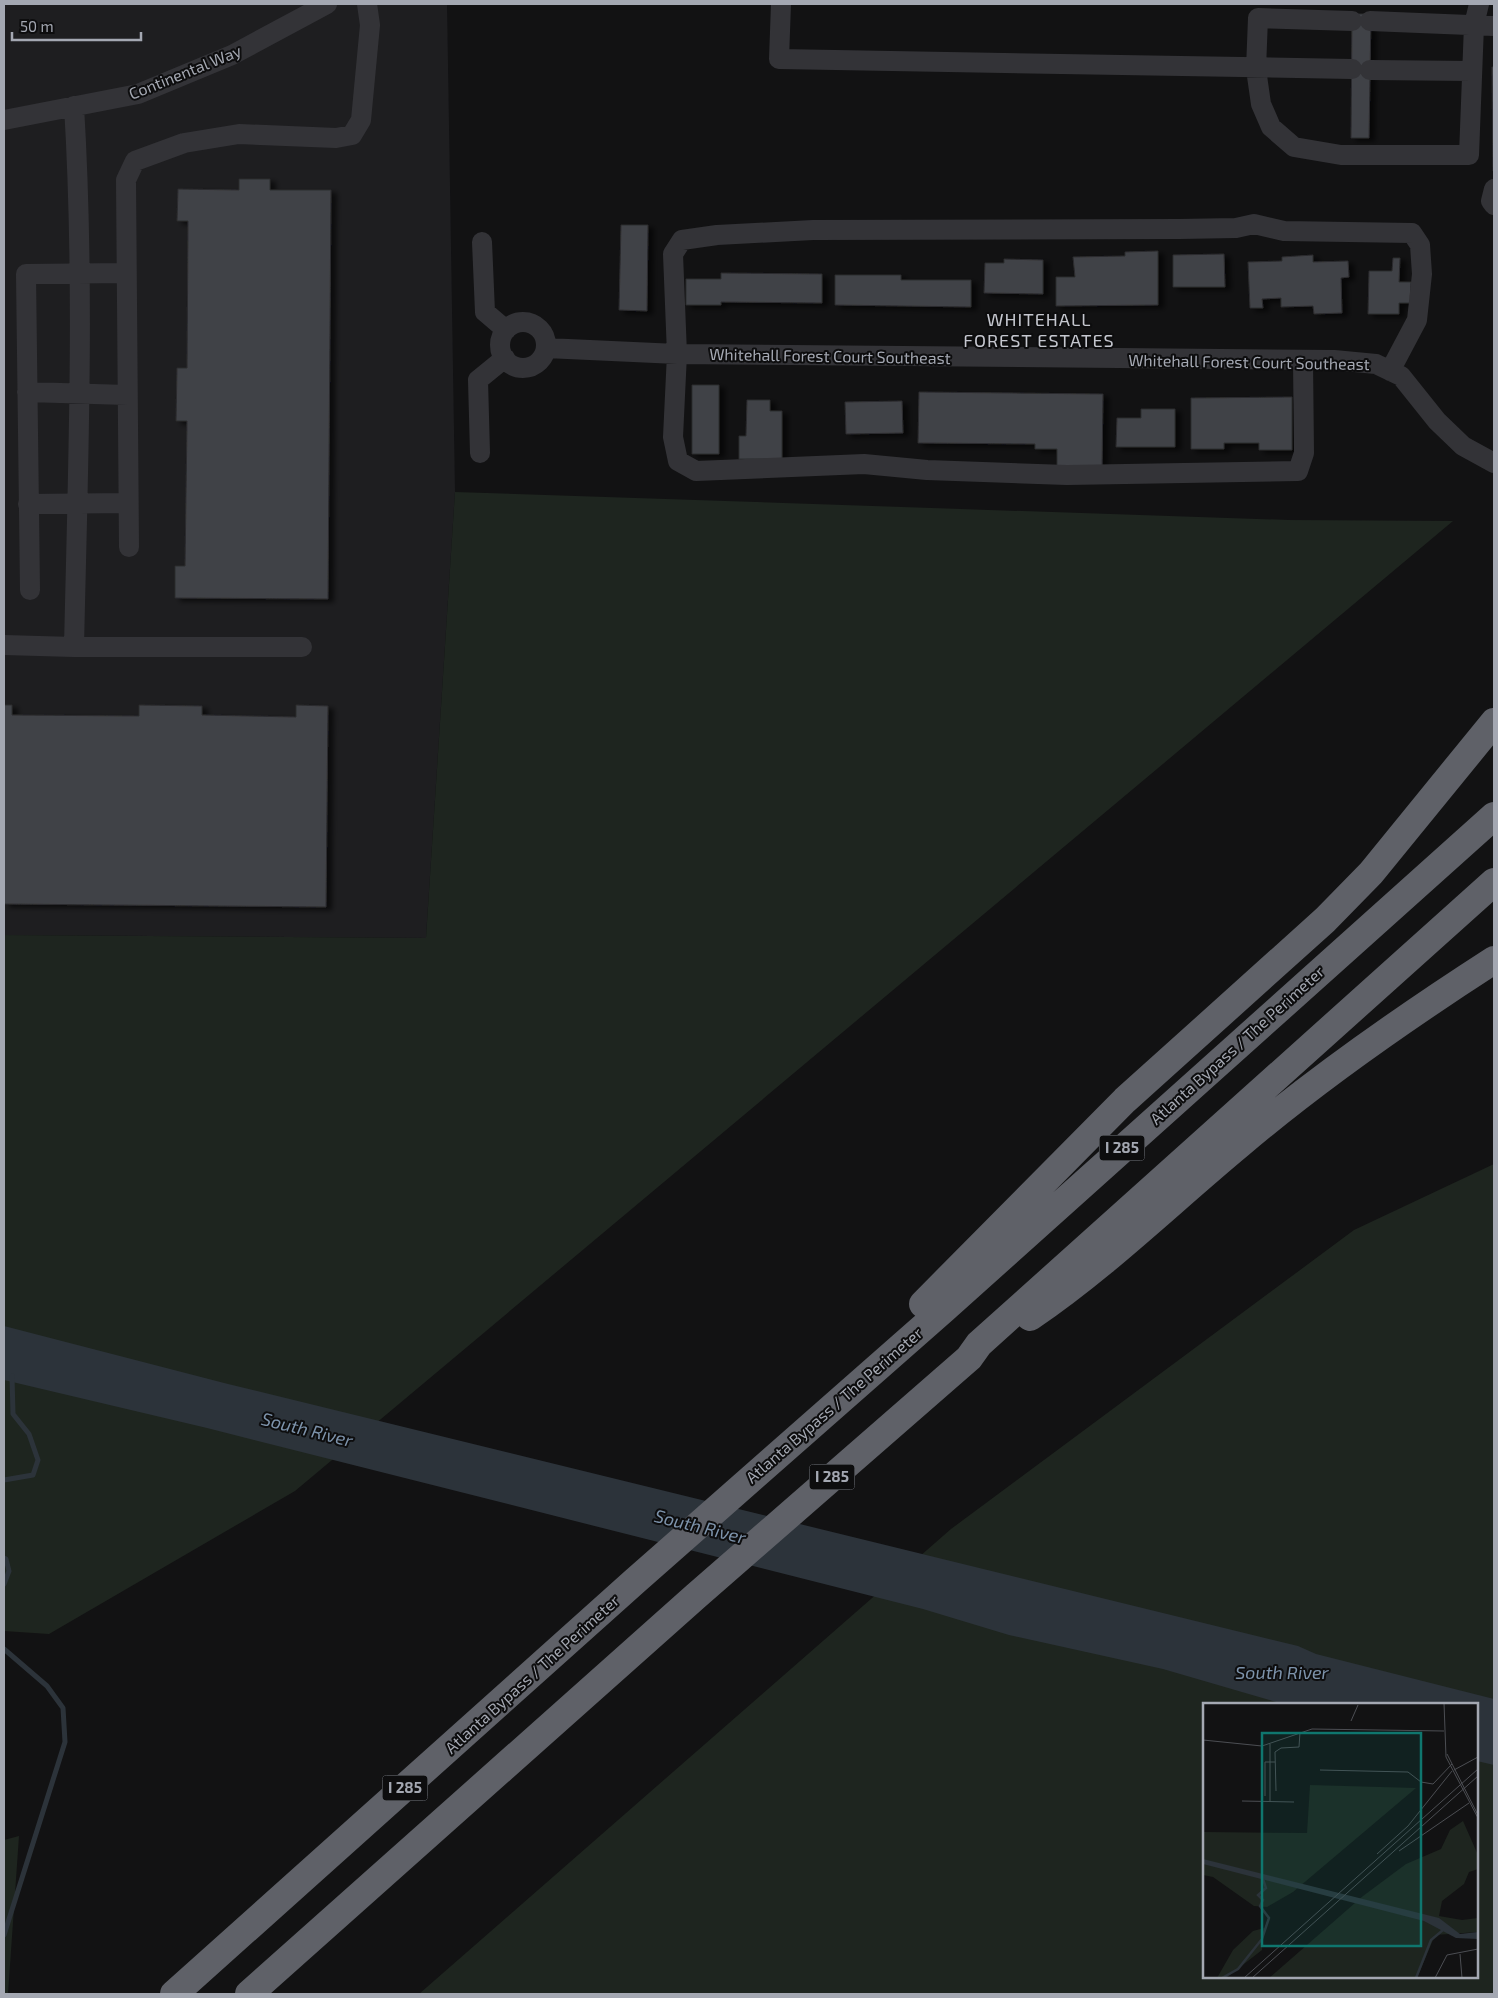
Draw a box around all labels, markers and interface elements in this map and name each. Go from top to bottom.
scale bar [12,10,141,42]
text: 50 m [20,17,54,35]
street label: Continental Way [126,40,244,103]
district label: WHITEHALL FOREST ESTATES [963,308,1115,351]
street label: Whitehall Forest Court Southeast [709,344,951,367]
street label: Whitehall Forest Court Southeast [1128,350,1370,373]
street label: Atlanta Bypass / The Perimeter [1146,961,1328,1128]
road number: I 285 [1100,1136,1144,1160]
street label: Atlanta Bypass / The Perimeter [742,1322,926,1486]
water label: South River [259,1407,356,1451]
road number: I 285 [810,1464,854,1490]
water label: South River [652,1504,749,1548]
street label: Atlanta Bypass / The Perimeter [441,1590,623,1757]
water label: South River [1235,1661,1330,1683]
inset map [1203,1703,1478,1978]
road number: I 285 [382,1776,428,1800]

